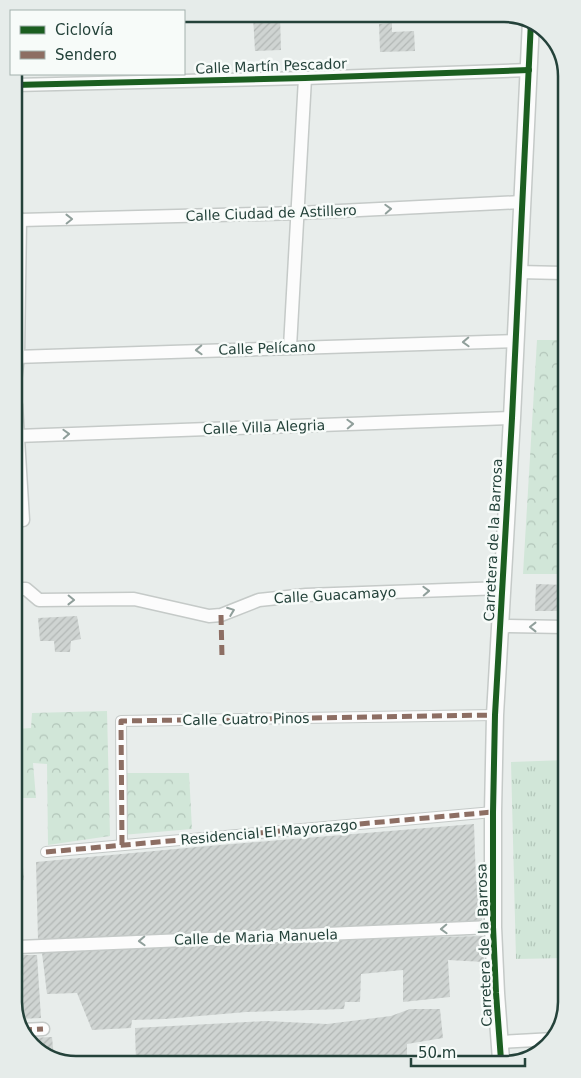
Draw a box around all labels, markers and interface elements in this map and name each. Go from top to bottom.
legend [10,10,185,75]
text: Ciclovía [55,21,113,39]
text: Sendero [55,46,117,64]
street label: Calle Martín Pescador [195,55,347,77]
street label: Calle Ciudad de Astillero [185,202,357,224]
one-way arrow [385,203,393,214]
one-way arrow [65,214,73,224]
one-way arrow [462,337,470,347]
street label: Calle Pelícano [218,338,316,358]
one-way arrow [195,345,202,355]
street label: Calle Villa Alegria [203,417,325,437]
one-way arrow [347,418,355,429]
one-way arrow [62,429,70,439]
street label: Carretera de la Barrosa [481,458,505,622]
street label: Calle Guacamayo [273,584,397,606]
one-way arrow [422,586,430,596]
one-way arrow [68,595,75,605]
one-way arrow [226,607,235,618]
one-way arrow [529,621,537,632]
street label: Calle Cuatro Pinos [182,710,310,728]
street label: Residencial El Mayorazgo [180,816,358,848]
street label: Carretera de la Barrosa [473,863,495,1027]
one-way arrow [440,924,448,935]
street label: Calle de Maria Manuela [174,926,338,948]
one-way arrow [138,936,146,947]
scale bar [411,1036,525,1068]
text: 50 m [418,1044,456,1062]

